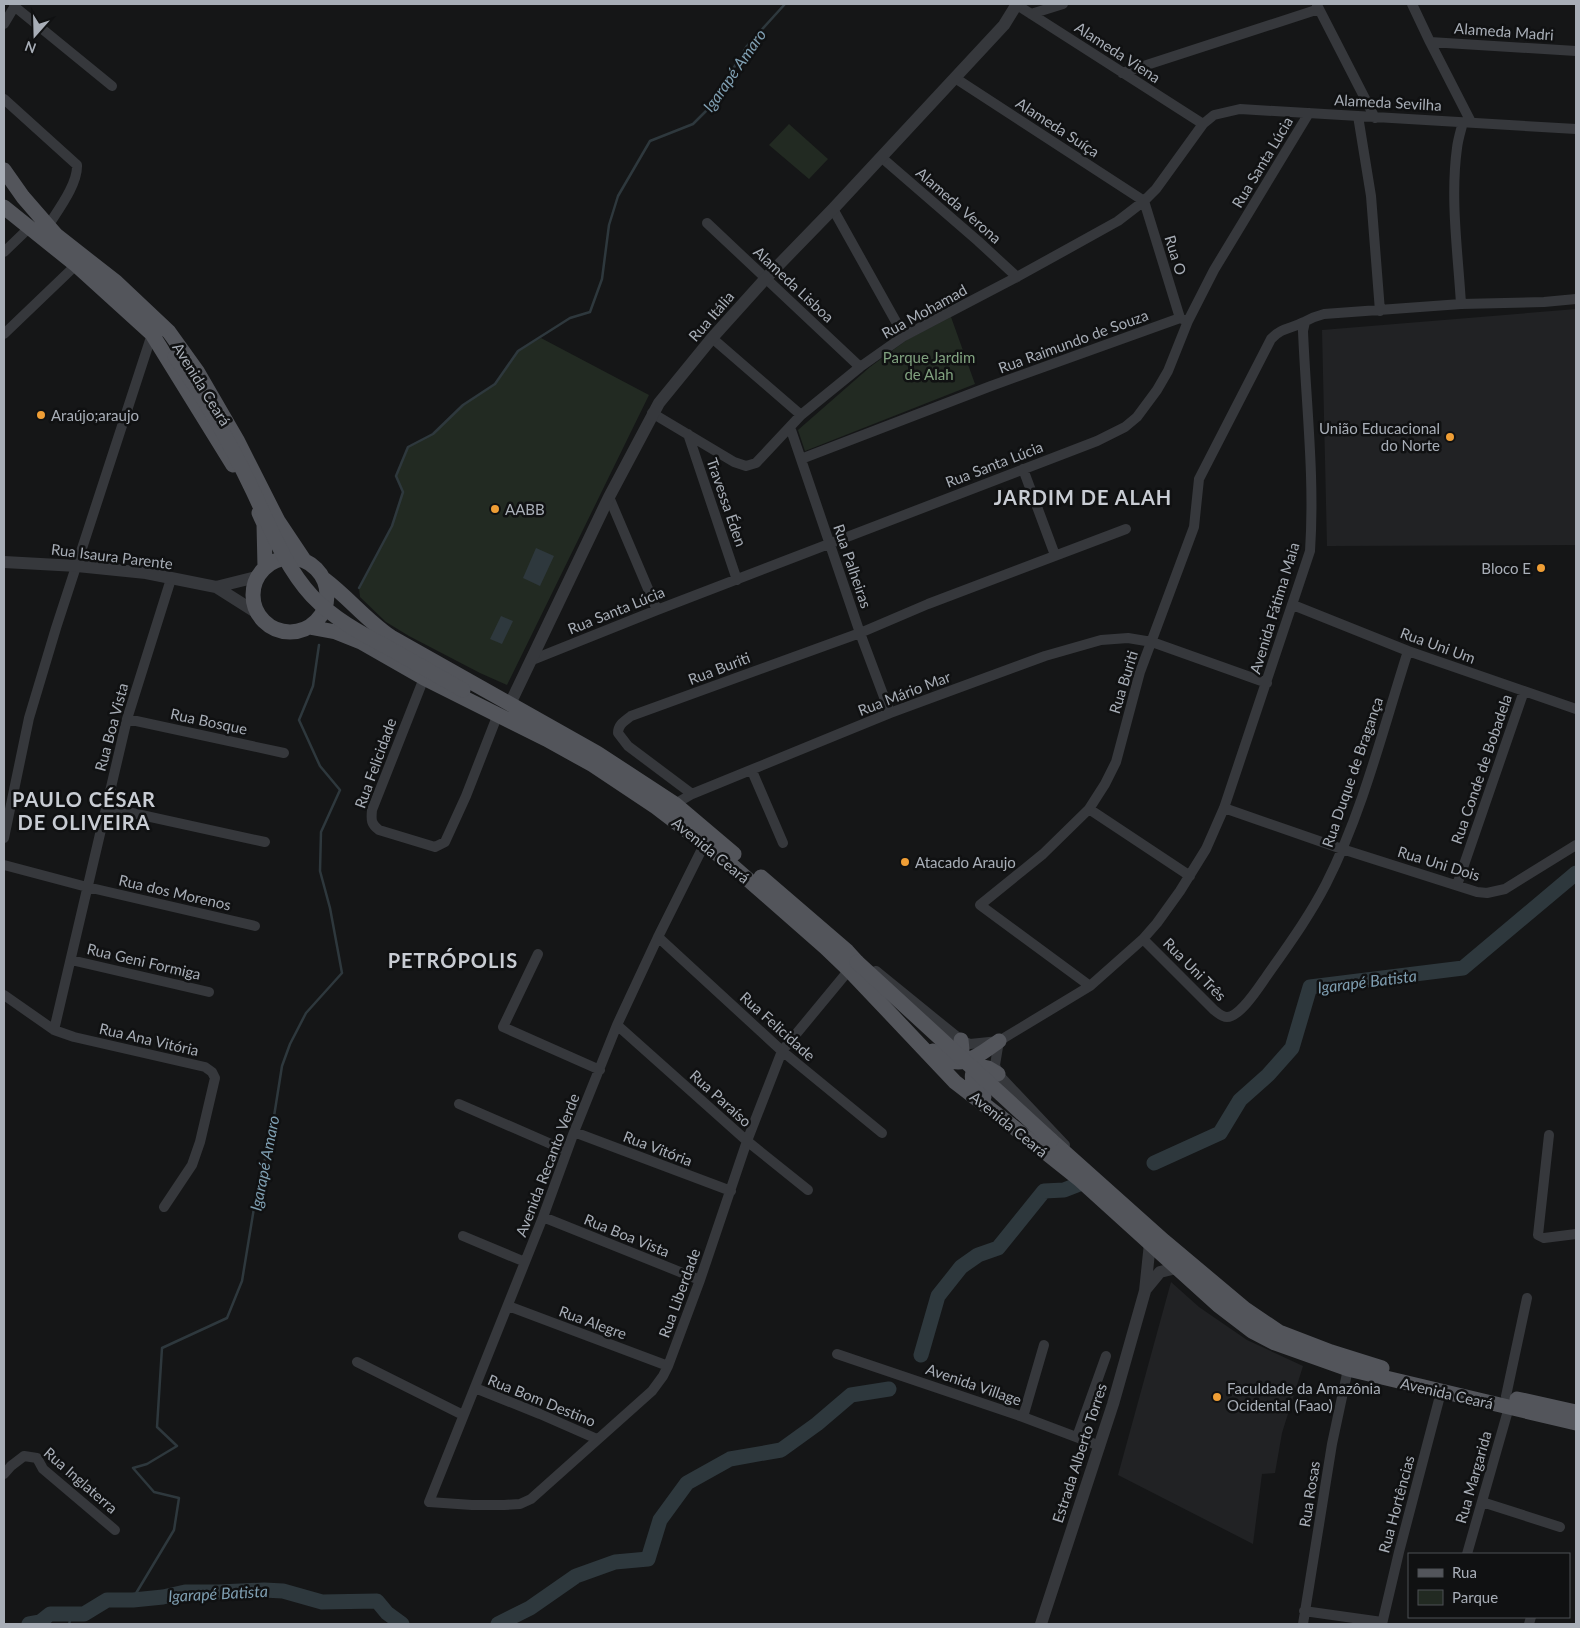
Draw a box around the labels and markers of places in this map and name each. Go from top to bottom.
place label: Araújo;araujo [51,406,139,424]
marker: Araújo;araujo [35,409,47,421]
place label: União Educacional do Norte [1319,419,1440,454]
marker: União Educacional do Norte [1444,431,1456,443]
place label: AABB [505,500,545,518]
marker: AABB [489,503,501,515]
place label: Bloco E [1481,559,1531,577]
marker: Bloco E [1535,562,1547,574]
place label: Atacado Araujo [915,853,1016,871]
marker: Atacado Araujo [899,856,911,868]
place label: Faculdade da Amazônia Ocidental (Faao) [1227,1379,1381,1414]
marker: Faculdade da Amazônia Ocidental (Faao) [1211,1391,1223,1403]

